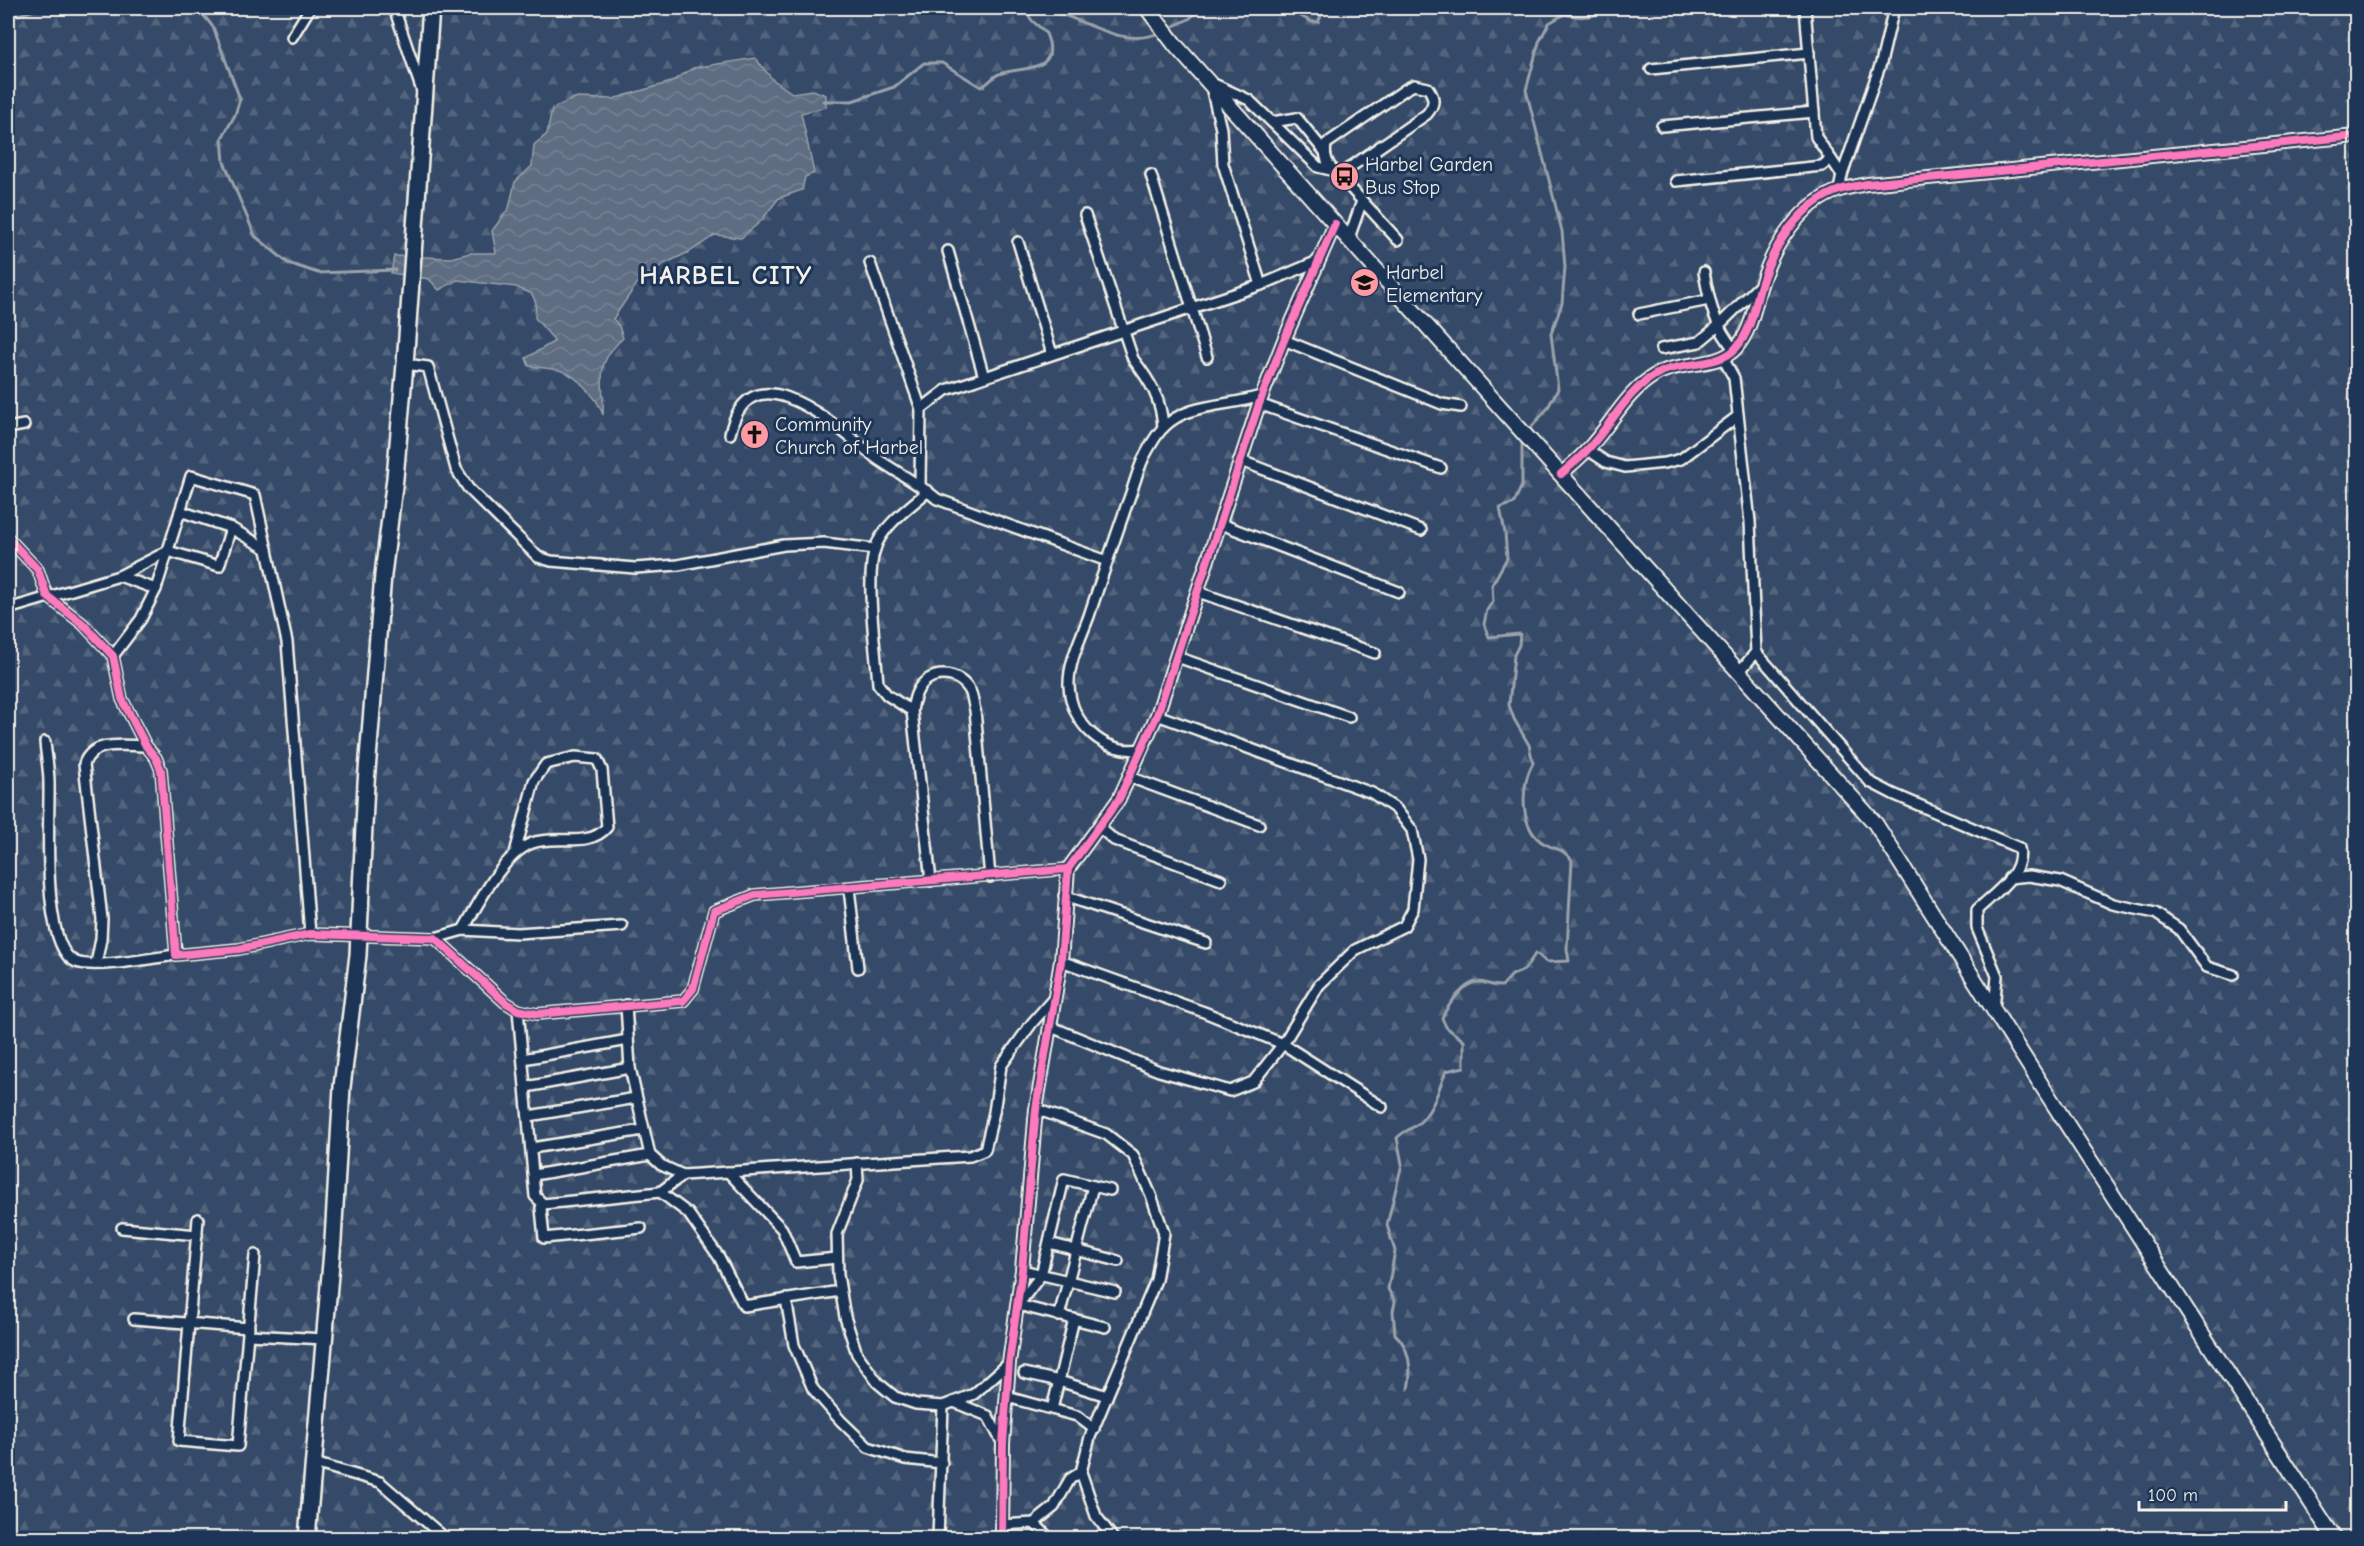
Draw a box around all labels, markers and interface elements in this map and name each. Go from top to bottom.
place label: Harbel Garden Bus Stop [1365,153,1493,199]
bus stop icon: Harbel Garden Bus Stop [1328,160,1360,192]
district label: HARBEL CITY [639,261,813,291]
place label: Harbel Elementary [1386,261,1482,307]
school or university icon: Harbel Elementary [1349,267,1381,299]
place label: Community Church of Harbel [775,413,923,459]
church icon: Community Church of Harbel [738,419,770,451]
scale bar [2139,1474,2286,1512]
text: 100 m [2148,1485,2198,1506]

